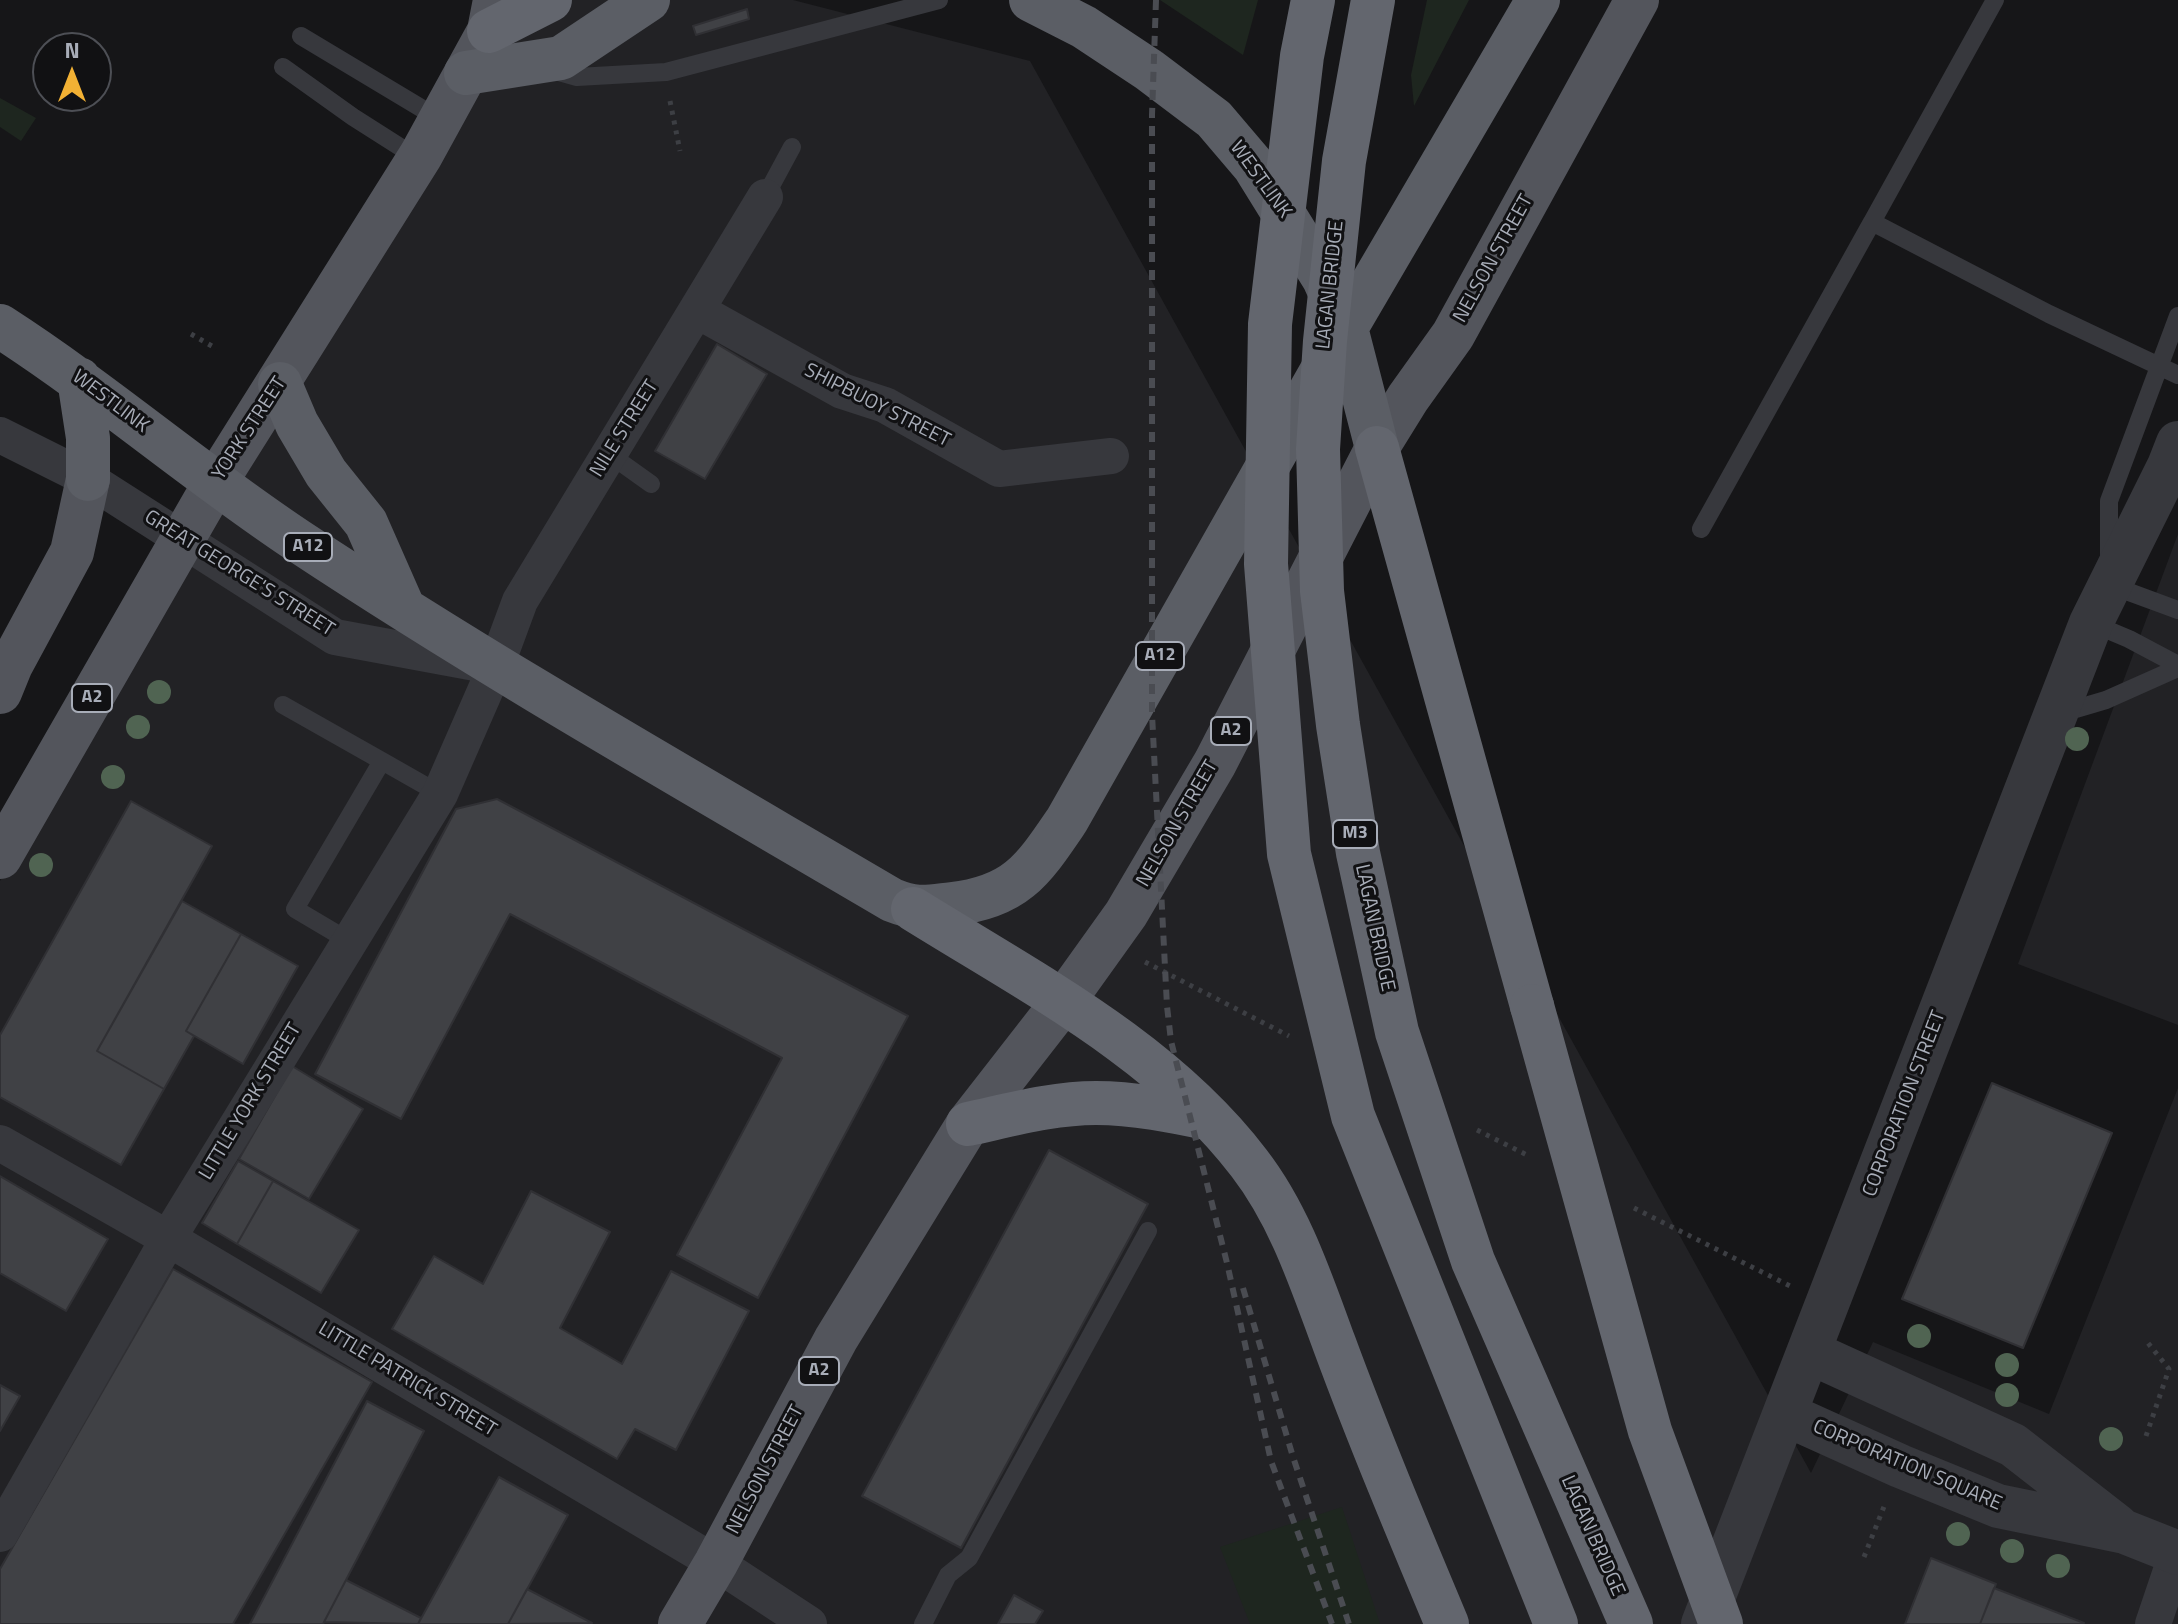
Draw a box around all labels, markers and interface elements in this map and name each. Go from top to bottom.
north arrow [32,32,112,112]
text: N [64,33,80,67]
street label: WESTLINK [1224,137,1296,223]
street label: NELSON STREET [1449,191,1539,327]
street label: LAGAN BRIDGE [1312,219,1350,351]
street label: SHIPBUOY STREET [800,359,954,453]
street label: WESTLINK [67,365,153,439]
street label: YORK STREET [208,373,292,485]
street label: NILE STREET [586,376,664,482]
street label: GREAT GEORGE'S STREET [140,506,338,642]
road number: A12 [284,533,332,561]
road number: A12 [1136,642,1184,670]
road number: A2 [72,684,112,712]
road number: A2 [1211,717,1251,745]
street label: NELSON STREET [1132,756,1224,892]
road number: M3 [1333,820,1377,848]
street label: LAGAN BRIDGE [1349,862,1399,994]
street label: CORPORATION STREET [1858,1008,1952,1200]
street label: LITTLE YORK STREET [195,1019,307,1185]
street label: LITTLE PATRICK STREET [314,1317,500,1443]
road number: A2 [799,1357,839,1385]
street label: NELSON STREET [722,1401,810,1539]
street label: CORPORATION SQUARE [1809,1415,2005,1517]
street label: LAGAN BRIDGE [1555,1472,1629,1600]

